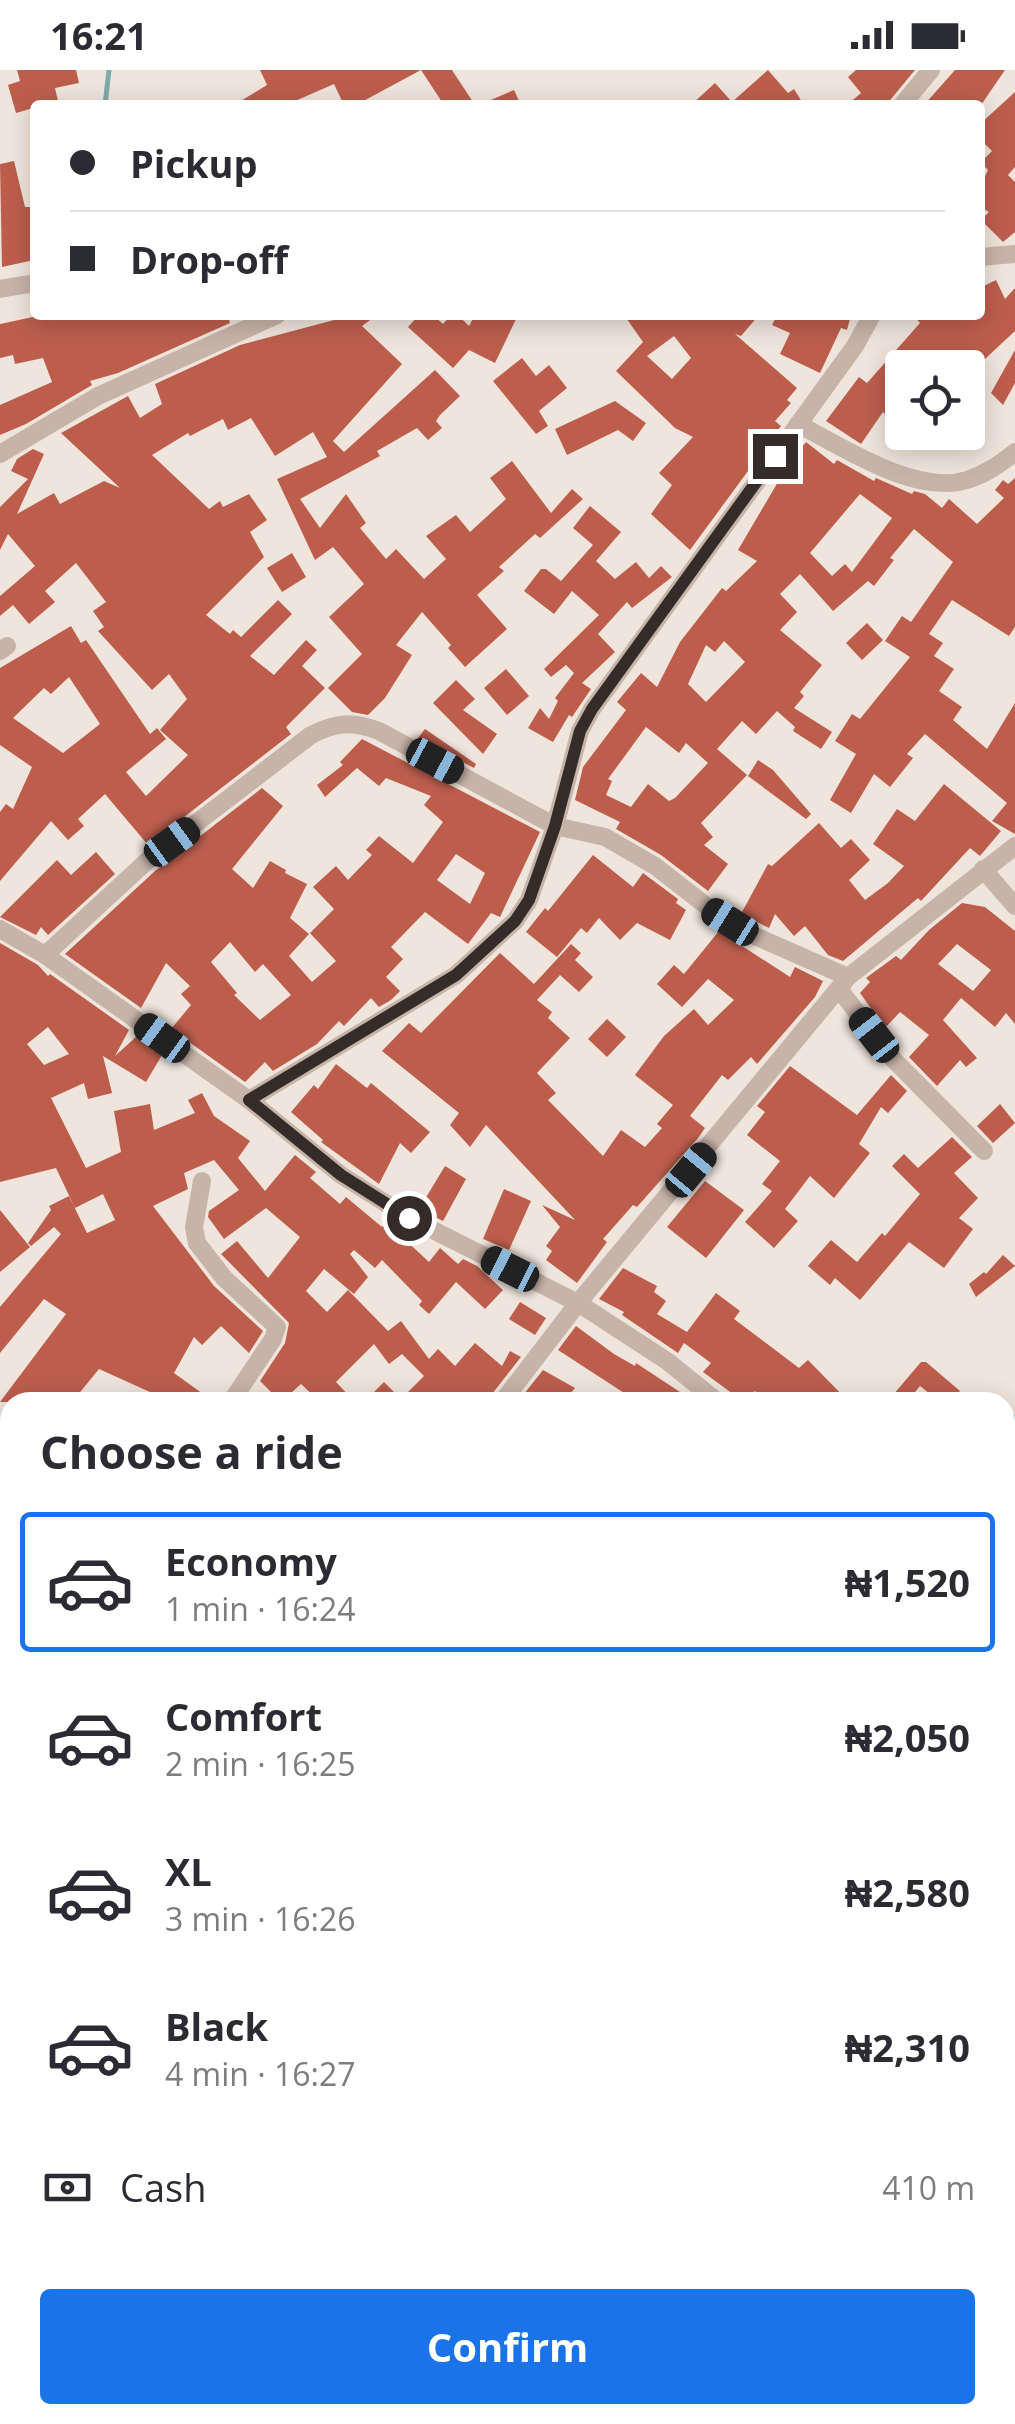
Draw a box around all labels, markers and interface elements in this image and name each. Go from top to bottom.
text: 16:21 [50,9,148,61]
text: Pickup [130,137,258,189]
text: Drop-off [130,233,288,285]
map controls [885,350,985,450]
button: locate [885,350,985,450]
route end [753,434,798,479]
car [401,734,469,788]
car [139,812,205,872]
car [697,893,763,951]
car [844,1002,904,1068]
car [129,1008,195,1068]
car [660,1137,722,1203]
route start [387,1196,432,1241]
car [476,1242,544,1296]
text: Choose a ride [40,1421,343,1482]
text: Economy [165,1535,337,1587]
icon: car [45,1537,135,1627]
text: ₦1,520 [845,1556,970,1608]
text: 1 min · 16:24 [165,1587,356,1630]
text: Comfort [165,1690,322,1742]
icon: car [45,1692,135,1782]
text: ₦2,050 [845,1711,970,1763]
text: 2 min · 16:25 [165,1742,356,1785]
text: XL [165,1845,212,1897]
icon: car [45,1847,135,1937]
text: ₦2,580 [845,1866,970,1918]
text: 3 min · 16:26 [165,1897,356,1940]
text: Black [165,2000,268,2052]
icon: car [45,2002,135,2092]
text: ₦2,310 [845,2021,970,2073]
text: 4 min · 16:27 [165,2052,356,2095]
icon: cash [40,2160,95,2215]
text: Cash [120,2161,206,2213]
text: 410 m [882,2166,975,2209]
button: Confirm [40,2289,975,2404]

